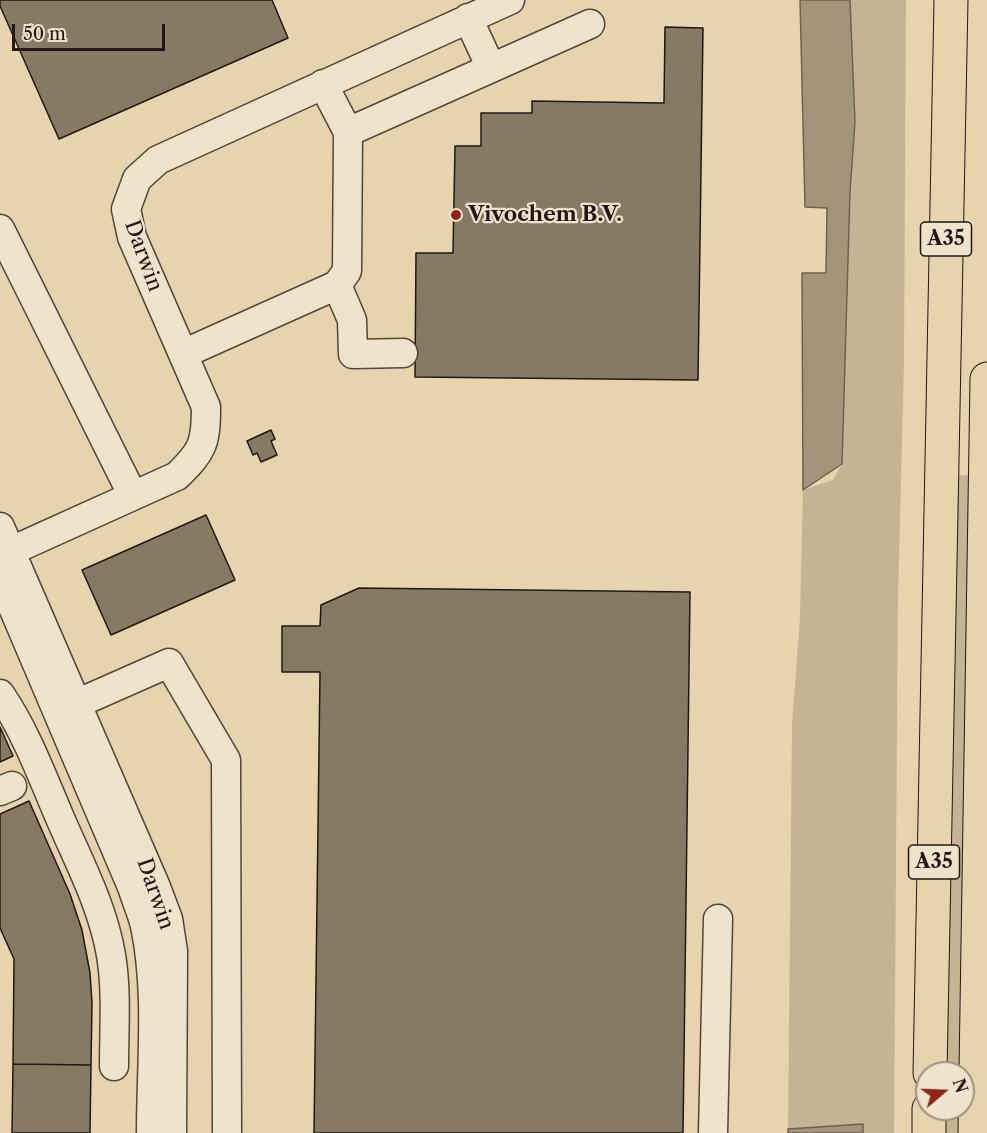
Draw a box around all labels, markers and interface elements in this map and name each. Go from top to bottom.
scale bar [15,12,168,50]
text: 50 m [23,23,66,45]
place label: Vivochem B.V. [468,202,622,228]
marker: Vivochem B.V. [449,208,463,222]
street label: Darwin [119,217,167,295]
road number: A35 [920,222,972,256]
road number: A35 [908,845,960,879]
street label: Darwin [131,855,179,933]
north arrow [915,1061,975,1121]
text: N [948,1076,972,1096]

